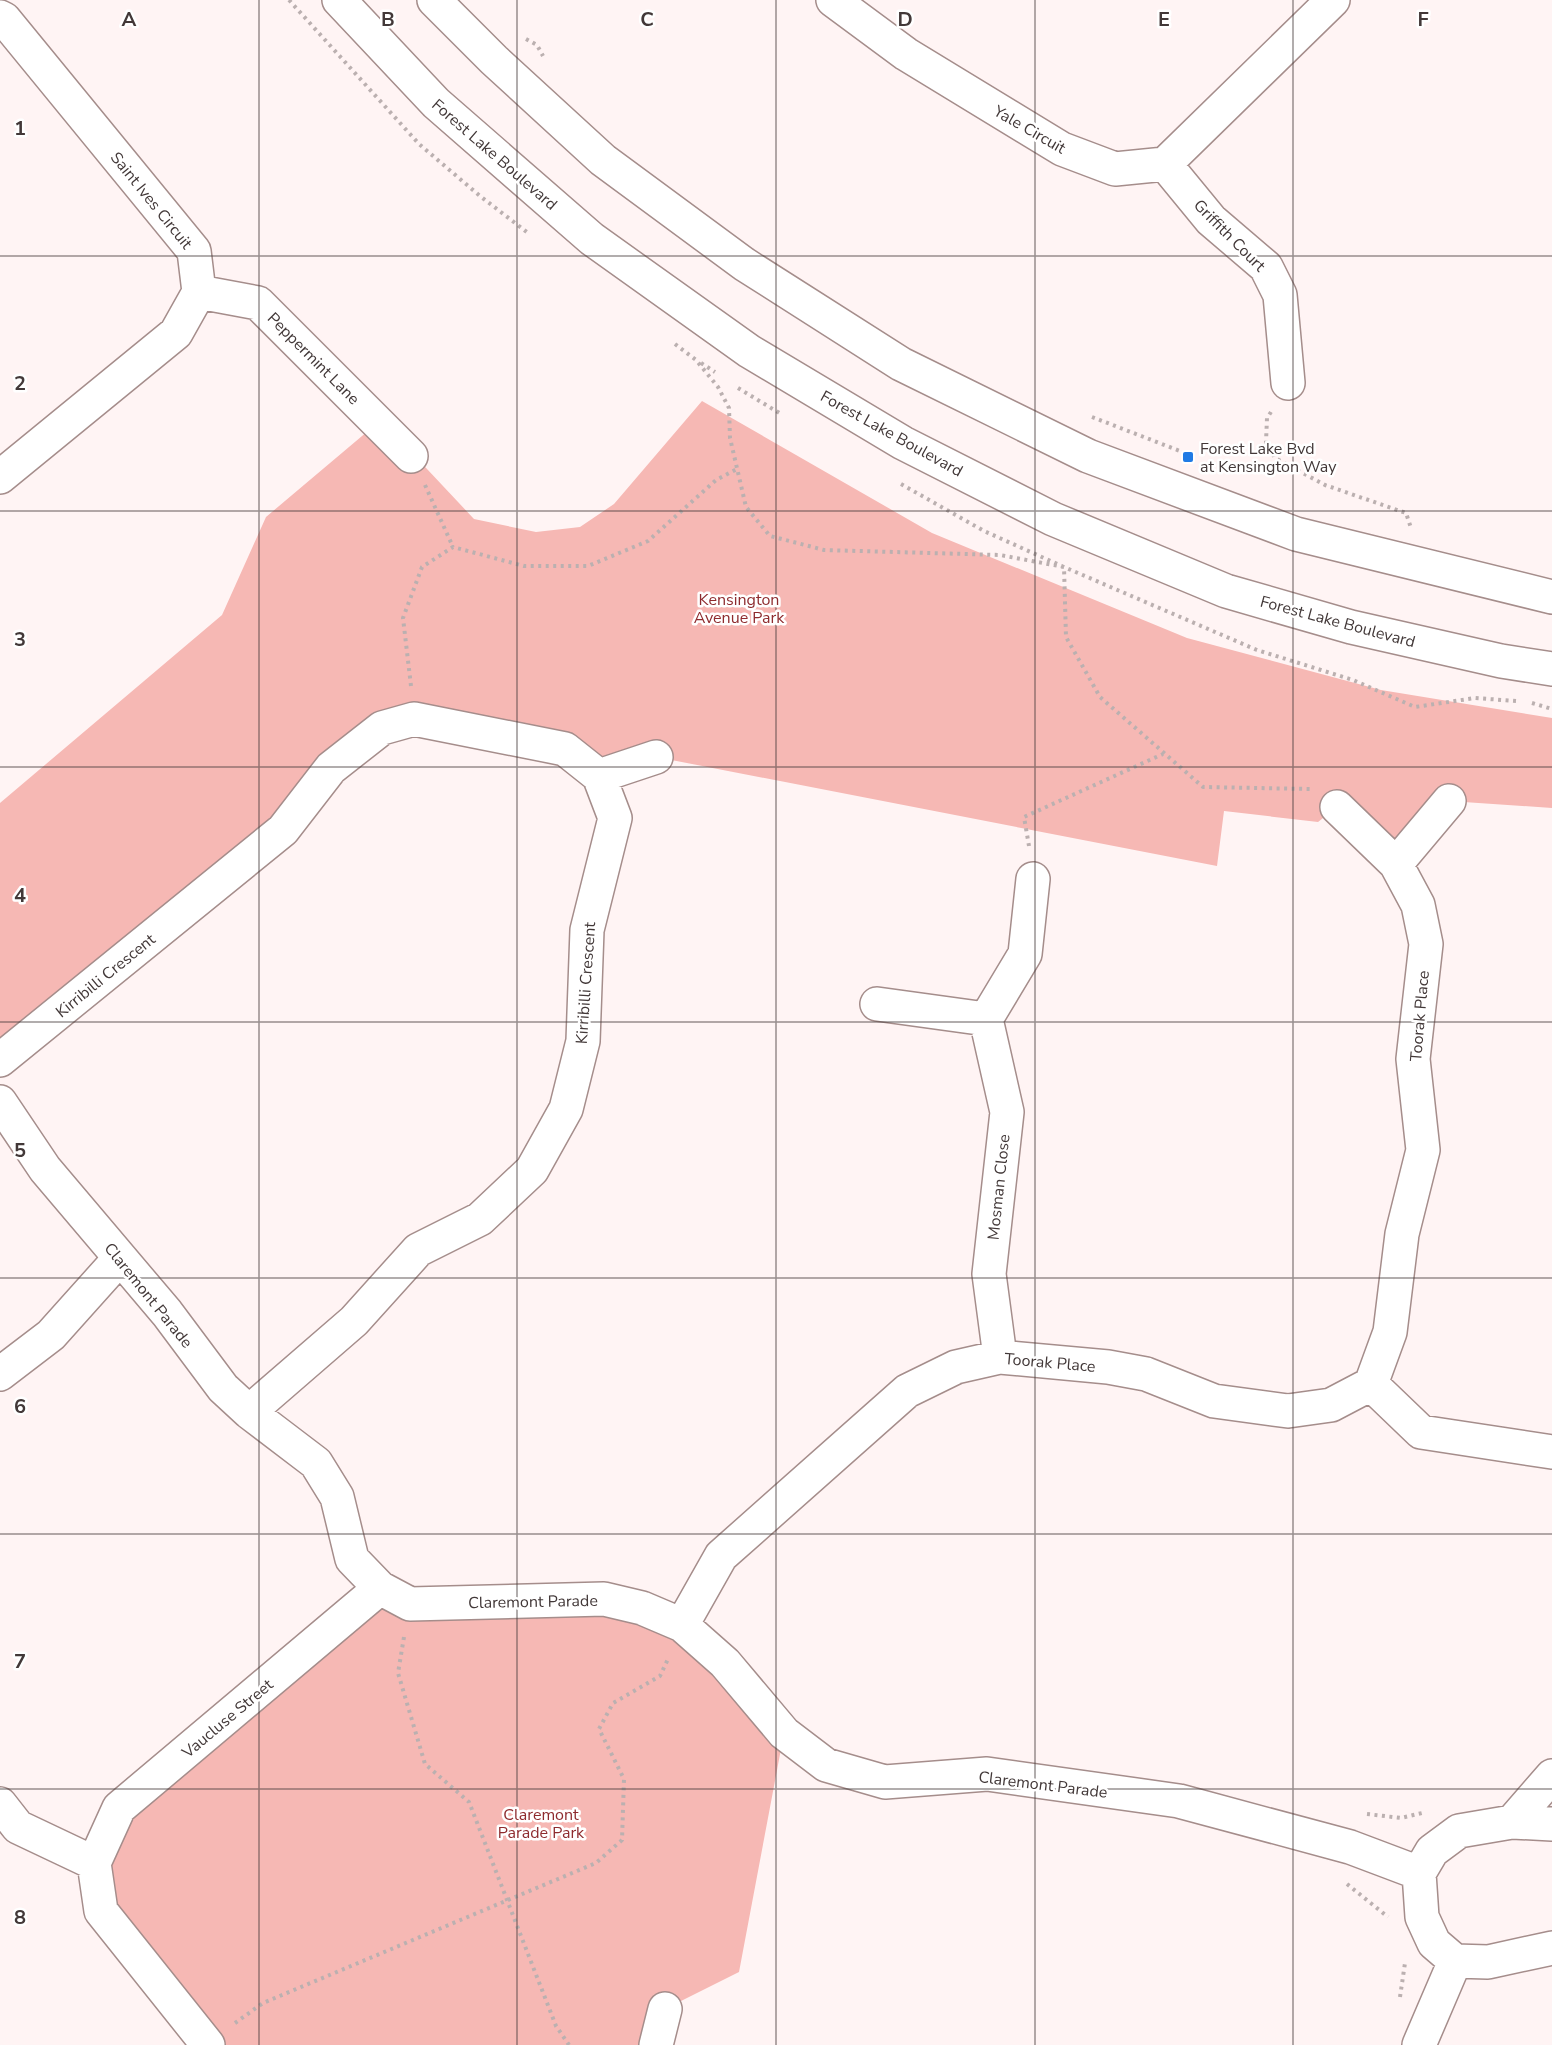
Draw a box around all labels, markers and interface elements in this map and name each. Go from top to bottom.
text: A [122,6,137,33]
text: B [381,6,395,33]
text: C [640,6,654,33]
text: D [897,6,913,33]
text: E [1158,6,1170,33]
text: F [1417,6,1429,33]
street label: Forest Lake Boulevard [427,94,562,215]
street label: Yale Circuit [989,100,1070,160]
text: 1 [14,115,26,142]
street label: Saint Ives Circuit [105,147,198,254]
street label: Griffith Court [1188,195,1270,277]
street label: Peppermint Lane [262,308,364,410]
text: 2 [14,370,26,397]
street label: Forest Lake Boulevard [816,386,967,482]
place label: Forest Lake Bvd at Kensington Way [1200,438,1337,478]
marker: Forest Lake Bvd at Kensington Way [1181,450,1195,464]
park label: Kensington Avenue Park [694,589,785,629]
street label: Forest Lake Boulevard [1258,591,1418,653]
text: 3 [14,626,26,653]
text: 4 [14,882,26,909]
street label: Kirribilli Crescent [571,921,601,1045]
street label: Kirribilli Crescent [51,929,160,1023]
street label: Toorak Place [1405,970,1435,1063]
street label: Mosman Close [983,1133,1015,1241]
text: 5 [14,1137,26,1164]
street label: Claremont Parade [99,1238,198,1353]
street label: Toorak Place [1003,1348,1096,1378]
text: 6 [14,1393,26,1420]
street label: Claremont Parade [468,1590,598,1614]
text: 7 [14,1648,26,1675]
street label: Vaucluse Street [177,1674,278,1764]
street label: Claremont Parade [977,1766,1109,1804]
park label: Claremont Parade Park [498,1804,585,1844]
text: 8 [14,1904,26,1931]

